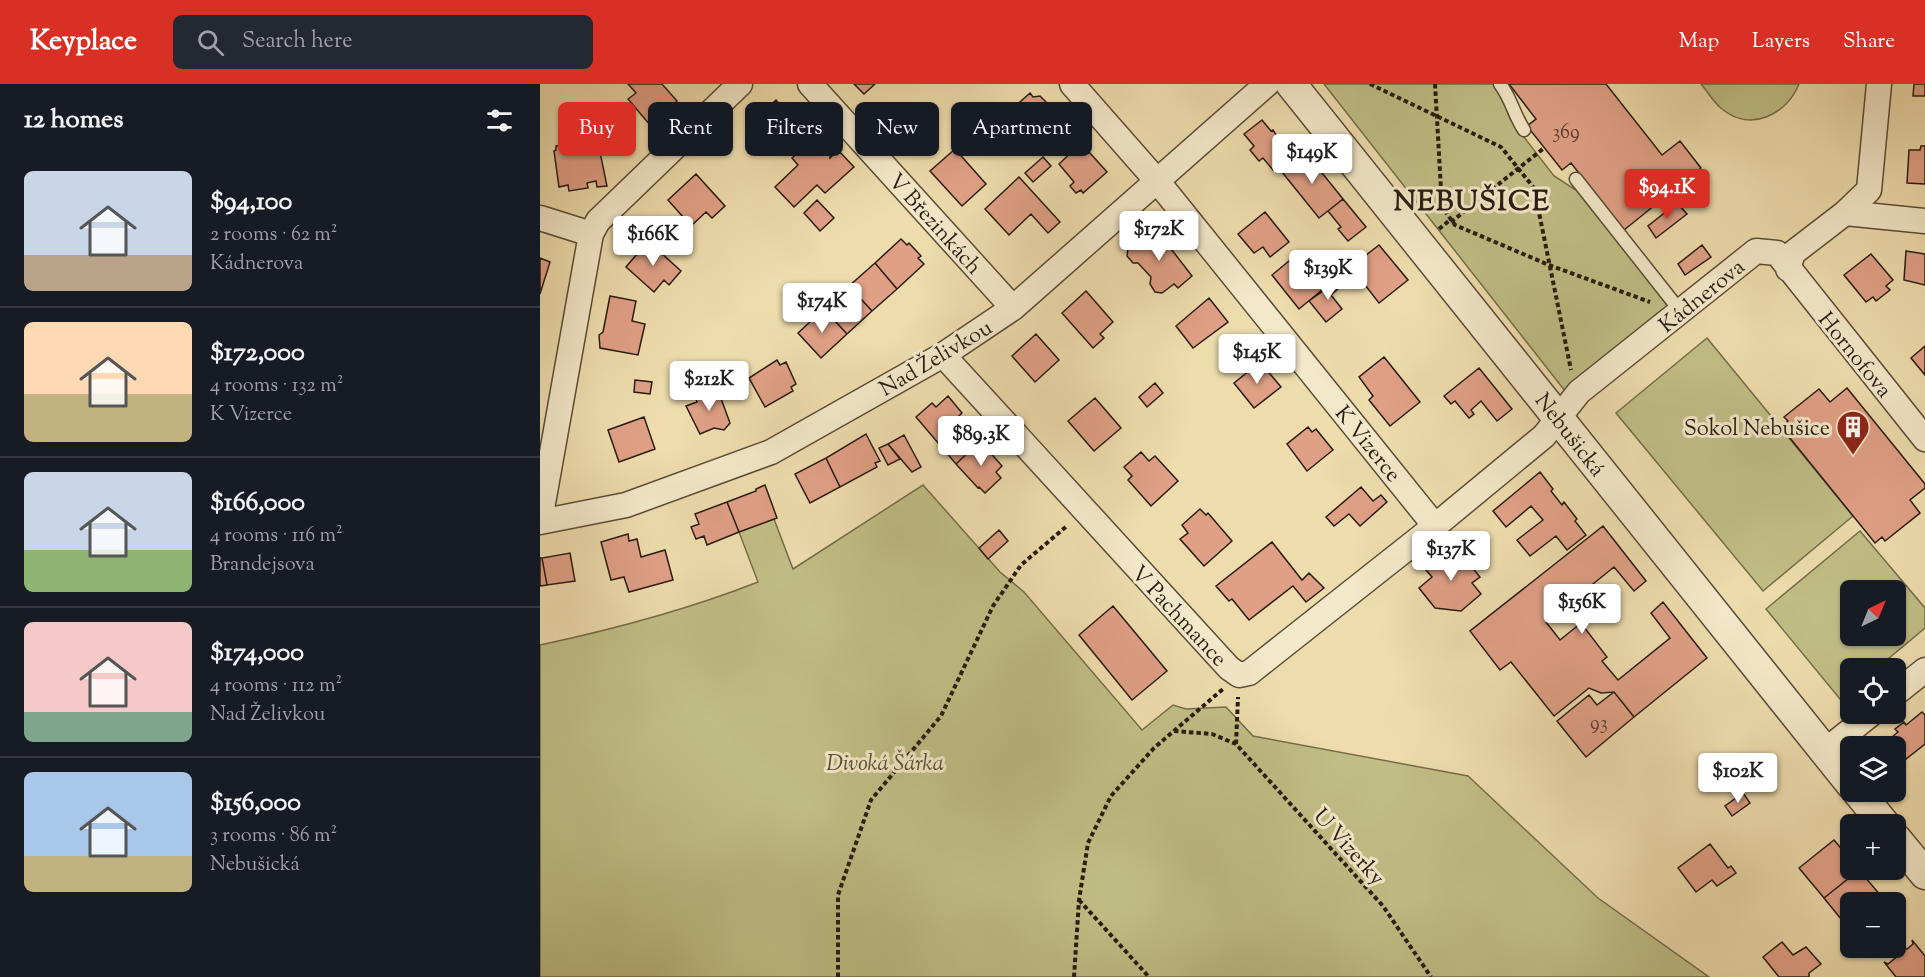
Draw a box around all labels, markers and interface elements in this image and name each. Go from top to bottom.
search box [173,15,593,69]
text: Keyplace [30,22,137,62]
icon: search [194,26,227,59]
text: Search here [242,26,352,58]
text: Map [1679,27,1719,57]
text: Layers [1752,27,1810,57]
text: Share [1843,27,1895,57]
text: 12 homes [24,102,123,139]
chip: Buy [558,102,636,156]
chip: Rent [648,102,733,156]
chip: Filters [745,102,843,156]
chip: New [855,102,939,156]
chip: Apartment [951,102,1092,156]
icon: filters [483,104,516,137]
house number: 369 [1552,119,1580,148]
pin: $149K [1270,134,1354,185]
text: $149K [1286,139,1338,168]
street label: V Březinkách [879,167,988,283]
pin: $94.1K [1618,169,1716,220]
text: $94.1K [1639,174,1695,203]
district label: NEBUŠICE [1393,183,1551,223]
text: $94,100 [210,184,292,221]
icon: home [72,195,144,267]
pin: $172K [1117,211,1201,262]
pin: $166K [611,216,695,267]
text: $172K [1133,216,1185,245]
text: 2 rooms · 62 m² [210,221,338,250]
text: $166K [627,221,679,250]
text: Kádnerova [210,250,303,279]
pin: $139K [1286,250,1370,301]
street label: Kádnerova [1653,253,1753,342]
text: $139K [1303,255,1353,284]
pin: $174K [780,283,864,334]
text: $174K [797,288,847,317]
street label: Hornofova [1809,306,1898,406]
street label: Nad Želivkou [874,313,999,406]
pin: $145K [1215,334,1299,385]
text: $172,000 [210,335,305,372]
text: $145K [1233,339,1281,368]
icon: home [72,346,144,418]
pin: $212K [667,361,751,412]
text: $212K [684,366,734,395]
text: 4 rooms · 132 m² [210,372,343,401]
street label: Nebušická [1526,387,1612,485]
street label: K Vizerce [1326,400,1408,490]
text: K Vizerce [210,401,292,430]
building icon: Sokol Nebušice [1835,409,1871,456]
place label: Sokol Nebušice [1684,414,1830,446]
pin: $89.3K [932,416,1030,467]
text: $89.3K [952,421,1010,450]
text: $166,000 [210,485,305,522]
icon: home [72,496,144,568]
text: 4 rooms · 116 m² [210,522,343,551]
pin: $137K [1409,531,1493,582]
text: $137K [1426,536,1476,565]
text: Brandejsova [210,551,315,580]
street label: V Pachmance [1122,559,1233,675]
north arrow [1840,580,1906,646]
map controls [1840,580,1906,958]
pin: $156K [1540,584,1624,635]
text: $156K [1558,589,1606,618]
text: $174,000 [210,635,304,672]
icon: home [72,646,144,718]
button: locate [1840,658,1906,724]
text: 4 rooms · 112 m² [210,672,342,701]
text: Nad Želivkou [210,701,325,730]
house number: 93 [1590,710,1608,739]
button: layers [1840,736,1906,802]
park label: Divoká Šárka [826,749,944,781]
pin: $102K [1696,753,1780,804]
text: $102K [1712,758,1764,787]
text: $156,000 [210,785,301,822]
icon: home [72,796,144,868]
street label: U Vizerky [1304,802,1391,894]
button: + [1840,814,1906,880]
text: 3 rooms · 86 m² [210,822,337,851]
text: Nebušická [210,851,300,880]
button: − [1840,892,1906,958]

